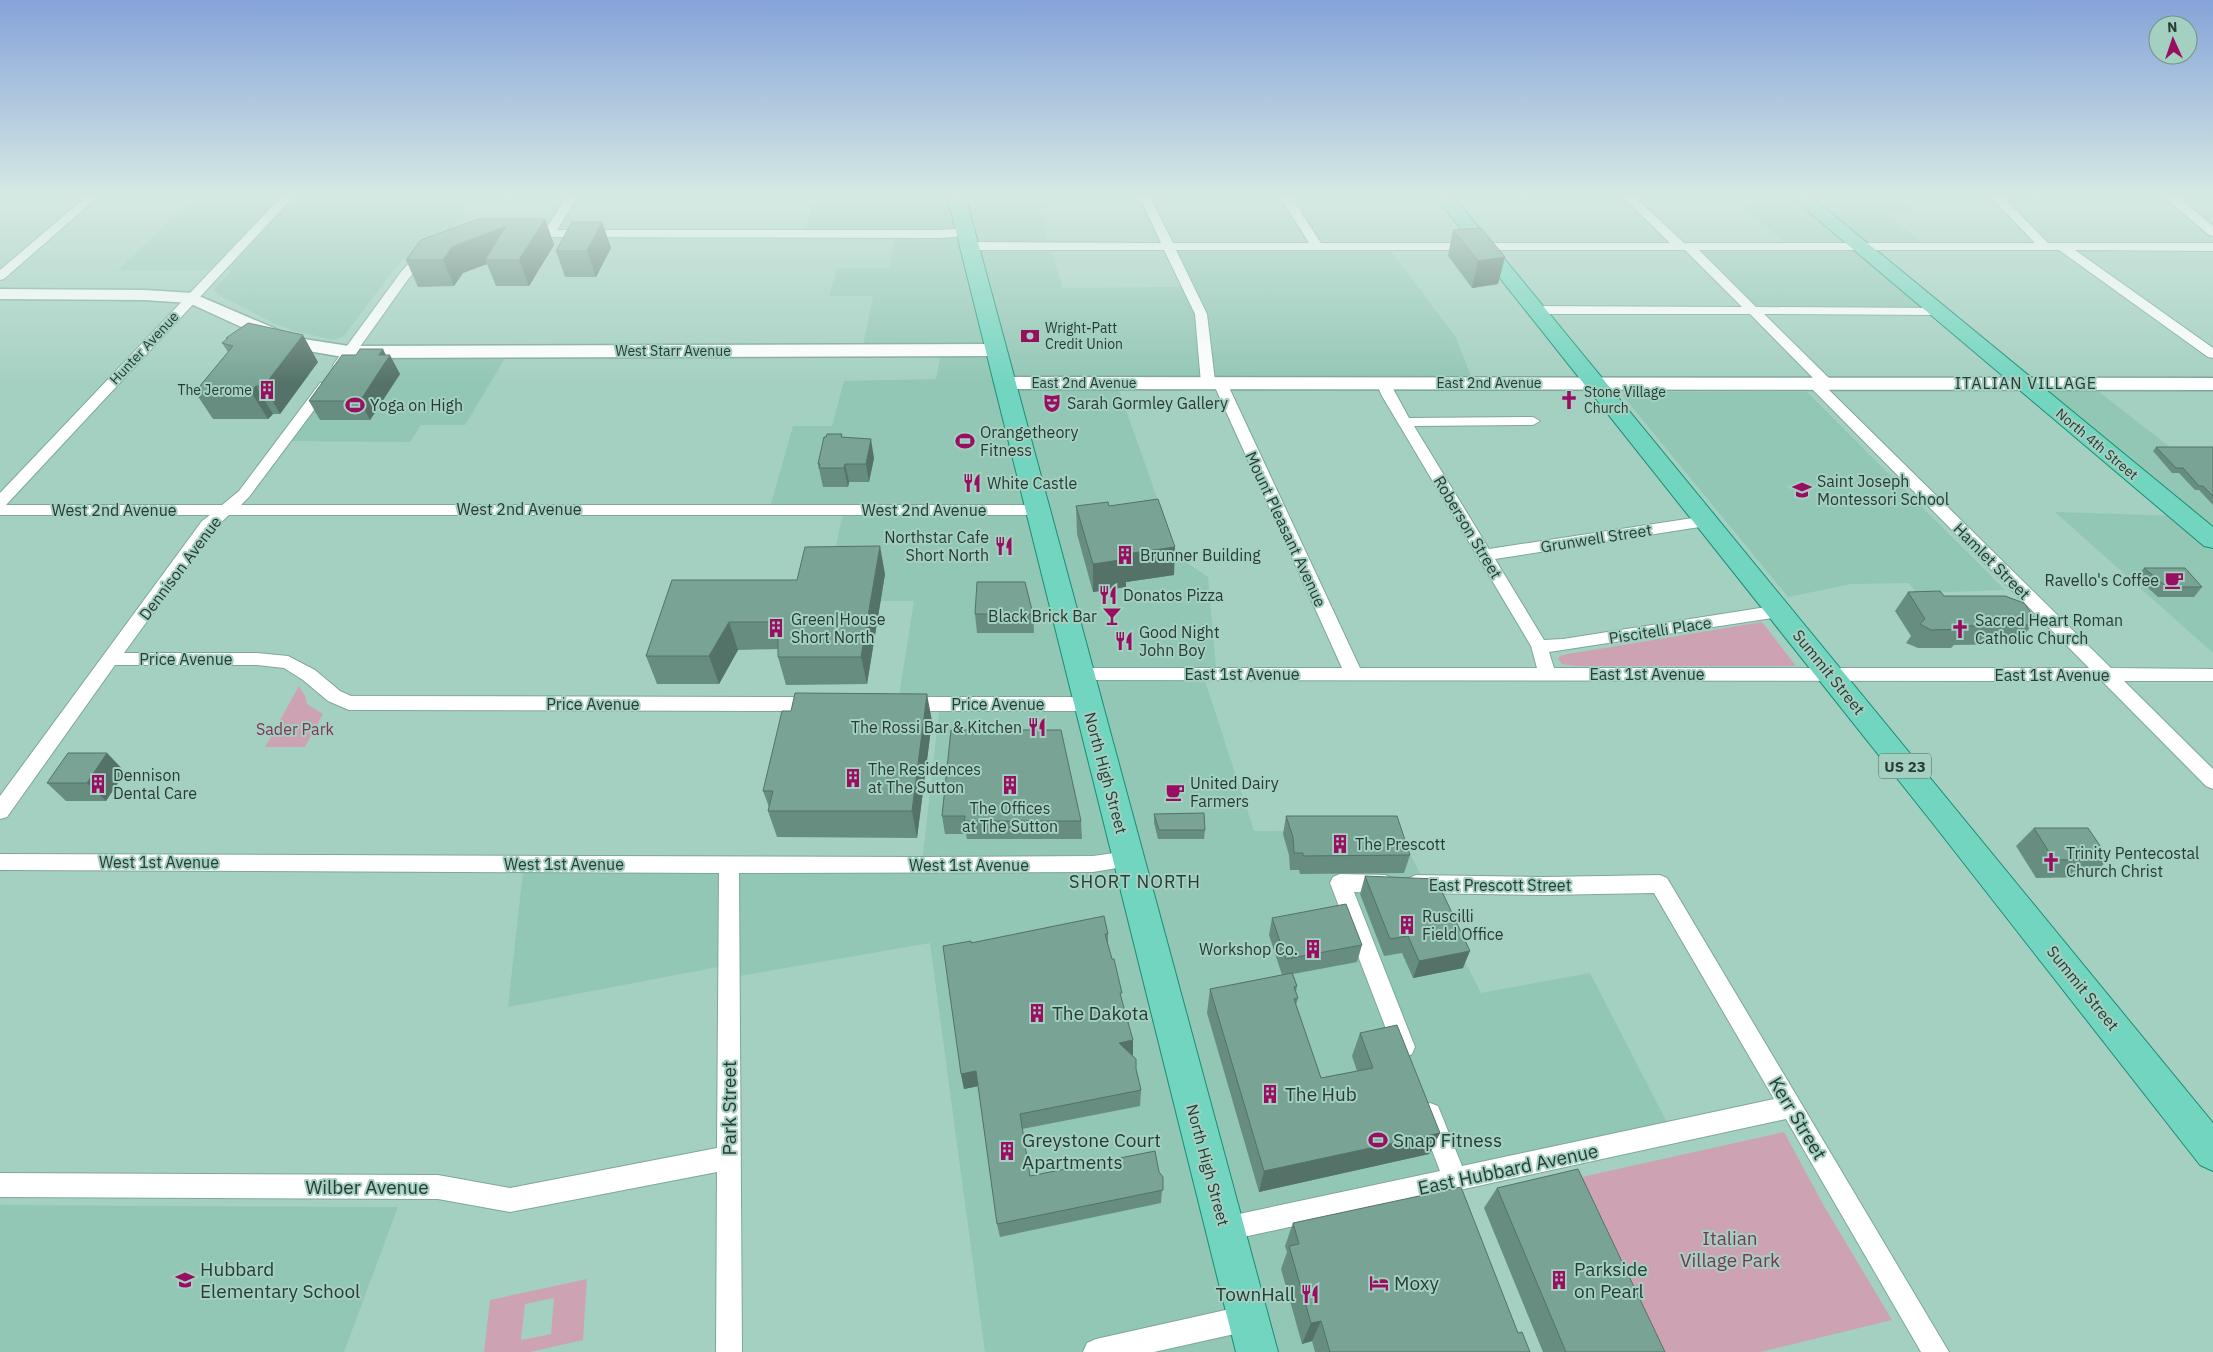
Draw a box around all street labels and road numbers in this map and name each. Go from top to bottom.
street label: Hunter Avenue [106,307,183,388]
street label: West Starr Avenue [615,342,731,360]
street label: East 2nd Avenue [1031,374,1137,392]
street label: East 2nd Avenue [1436,374,1542,392]
street label: North 4th Street [2052,404,2142,484]
street label: Mount Pleasant Avenue [1241,448,1331,610]
street label: Roberson Street [1429,472,1507,582]
street label: West 2nd Avenue [456,499,582,519]
street label: West 2nd Avenue [51,500,177,520]
street label: West 2nd Avenue [861,500,987,520]
street label: Dennison Avenue [134,512,226,624]
street label: Hamlet Street [1949,518,2035,604]
street label: Grunwell Street [1539,519,1653,557]
street label: Piscitelli Place [1607,612,1713,648]
street label: Summit Street [1789,625,1869,719]
street label: Price Avenue [139,649,233,669]
street label: East 1st Avenue [1184,664,1300,684]
street label: East 1st Avenue [1589,664,1705,684]
street label: East 1st Avenue [1994,665,2110,685]
street label: Price Avenue [546,694,640,714]
street label: Price Avenue [951,694,1045,714]
street label: North High Street [1080,710,1132,836]
road number: US 23 [1879,754,1931,778]
street label: West 1st Avenue [99,852,219,872]
street label: West 1st Avenue [504,854,624,874]
street label: West 1st Avenue [909,855,1029,875]
street label: East Prescott Street [1429,875,1571,895]
street label: Summit Street [2043,941,2123,1035]
street label: Park Street [717,1060,741,1156]
street label: Kerr Street [1764,1072,1832,1164]
street label: North High Street [1182,1102,1234,1228]
street label: East Hubbard Avenue [1416,1138,1600,1200]
street label: Wilber Avenue [305,1175,429,1199]

